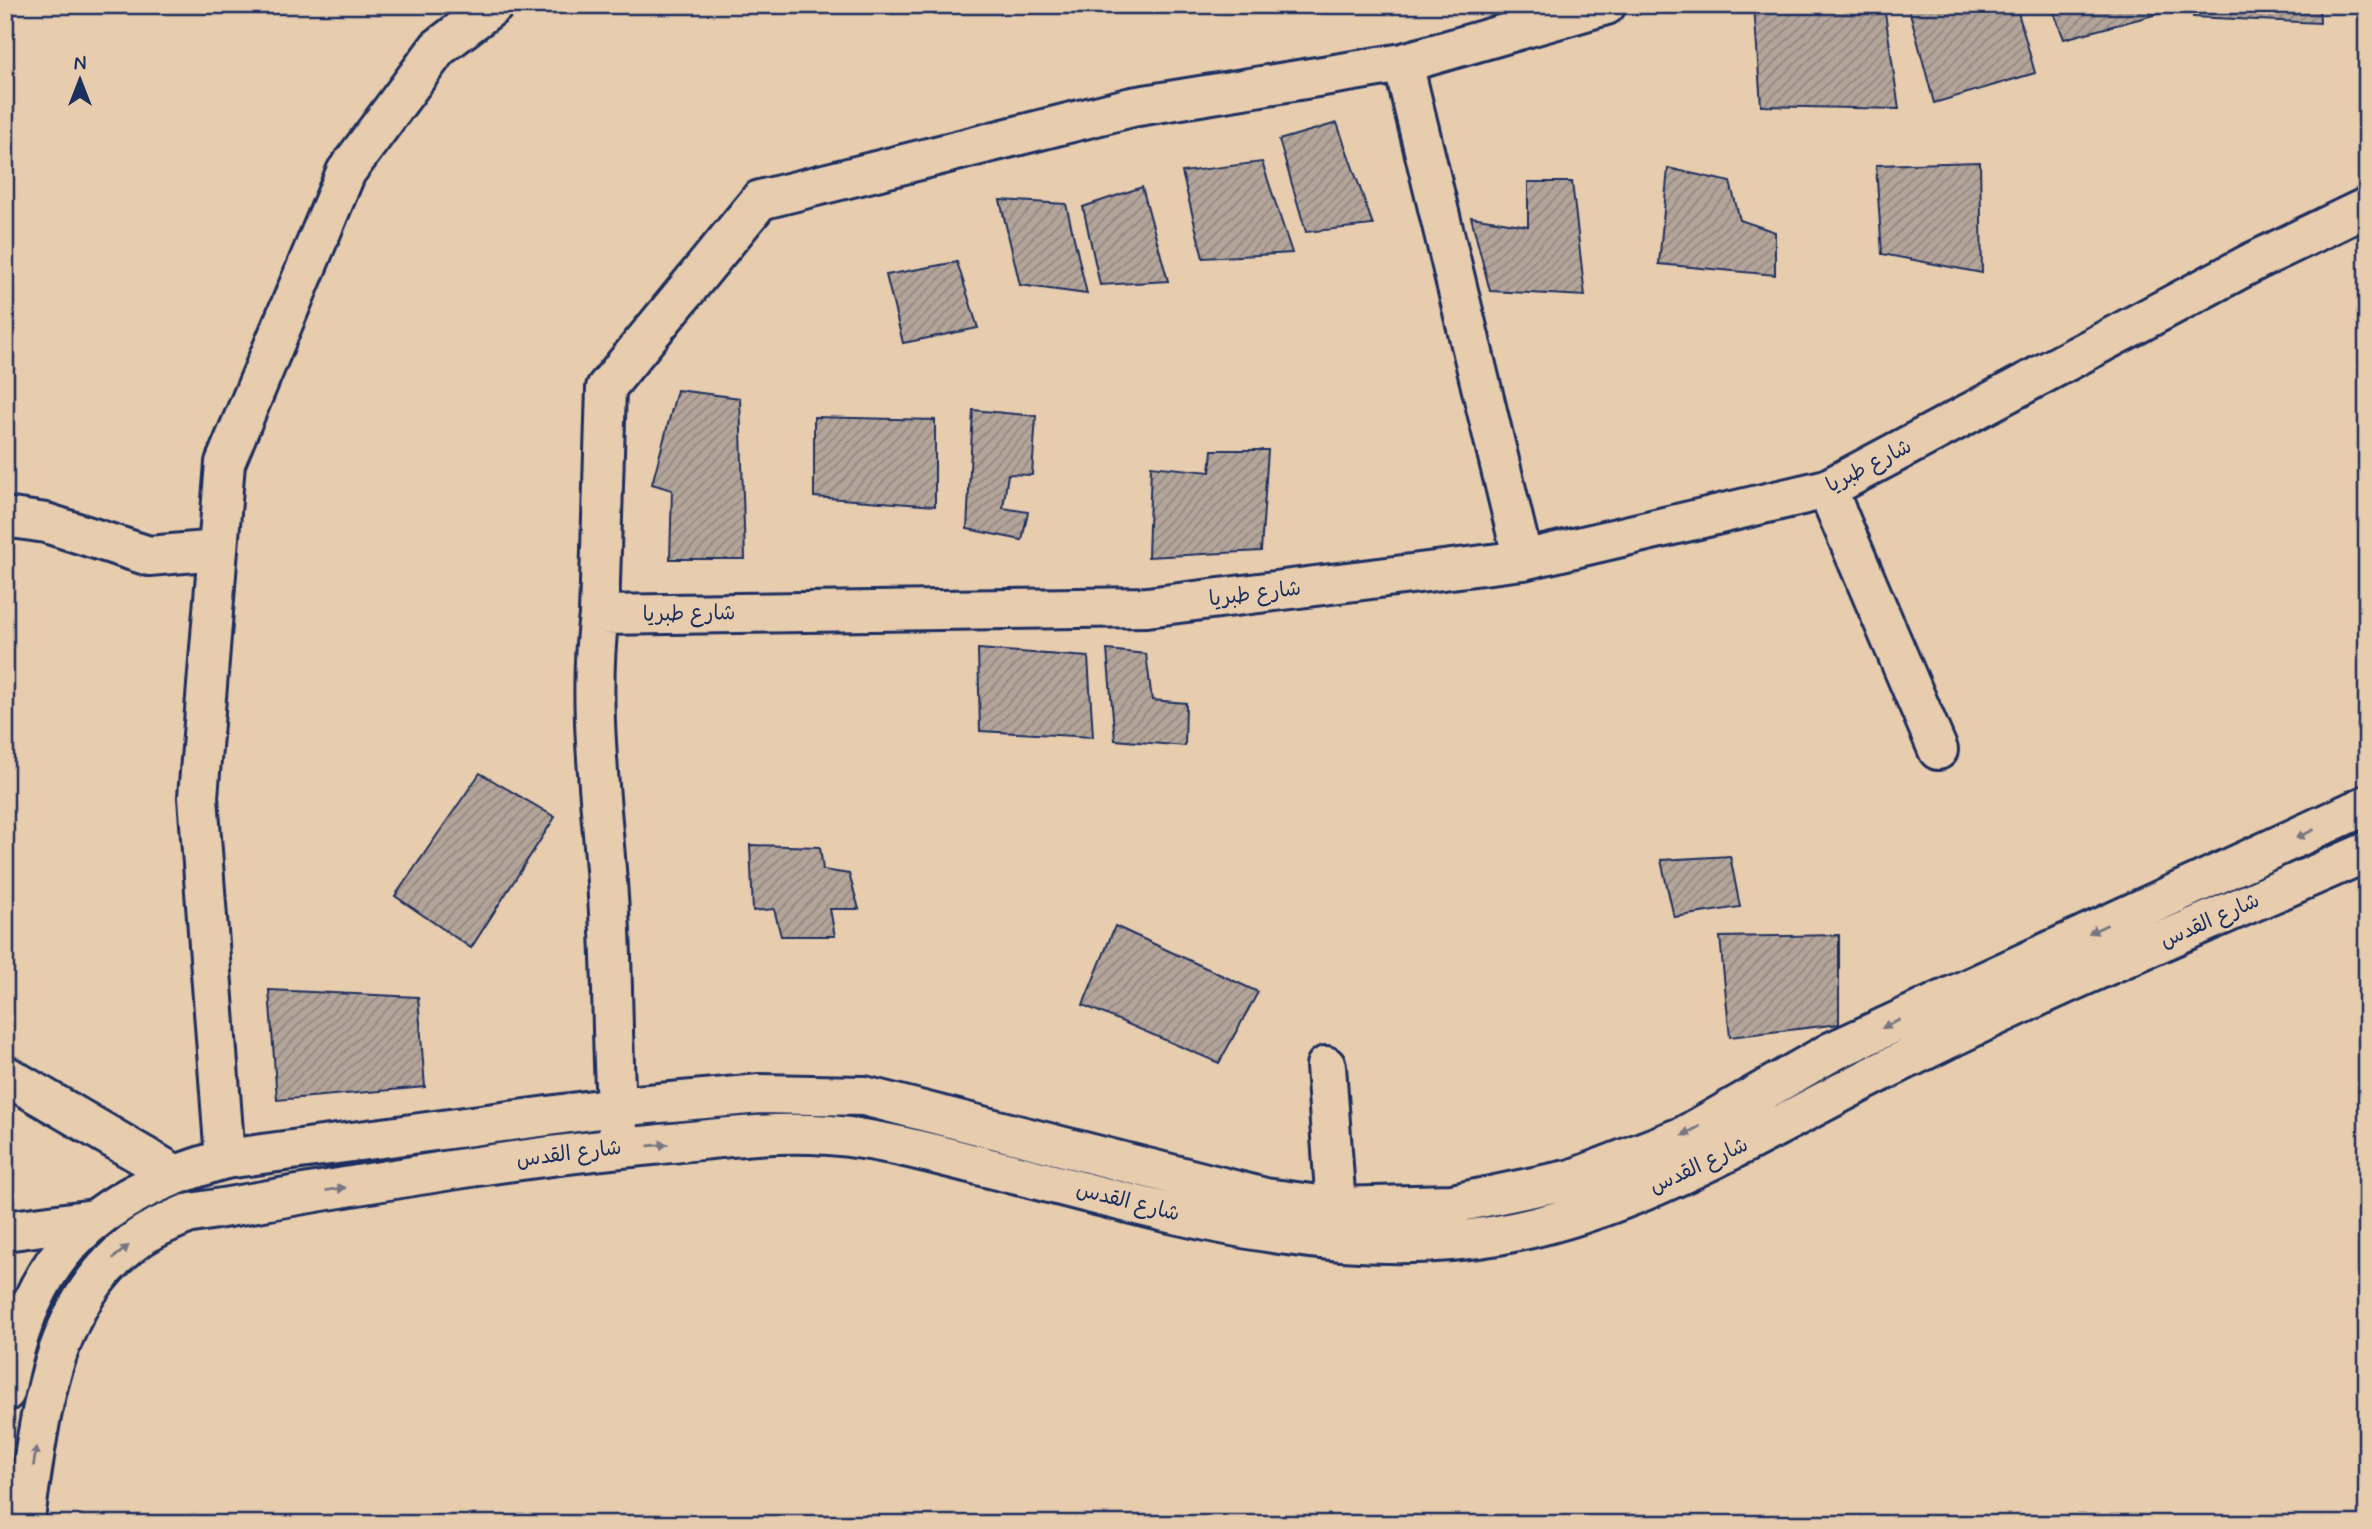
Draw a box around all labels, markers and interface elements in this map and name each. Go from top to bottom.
north arrow [46,46,116,116]
text: N [74,52,86,77]
street label: شارع طبريا [1821,432,1917,500]
street label: شارع طبريا [1207,574,1303,614]
street label: شارع طبريا [642,599,736,629]
one-way arrow [2295,828,2315,840]
street label: شارع القدس [2156,887,2264,955]
one-way arrow [2088,923,2108,935]
one-way arrow [1881,1018,1901,1030]
one-way arrow [1681,1126,1701,1137]
street label: شارع القدس [1645,1131,1753,1201]
street label: شارع القدس [515,1134,623,1174]
one-way arrow [647,1139,669,1150]
street label: شارع القدس [1073,1176,1183,1228]
one-way arrow [325,1183,347,1194]
one-way arrow [113,1245,130,1260]
one-way arrow [30,1445,41,1467]

